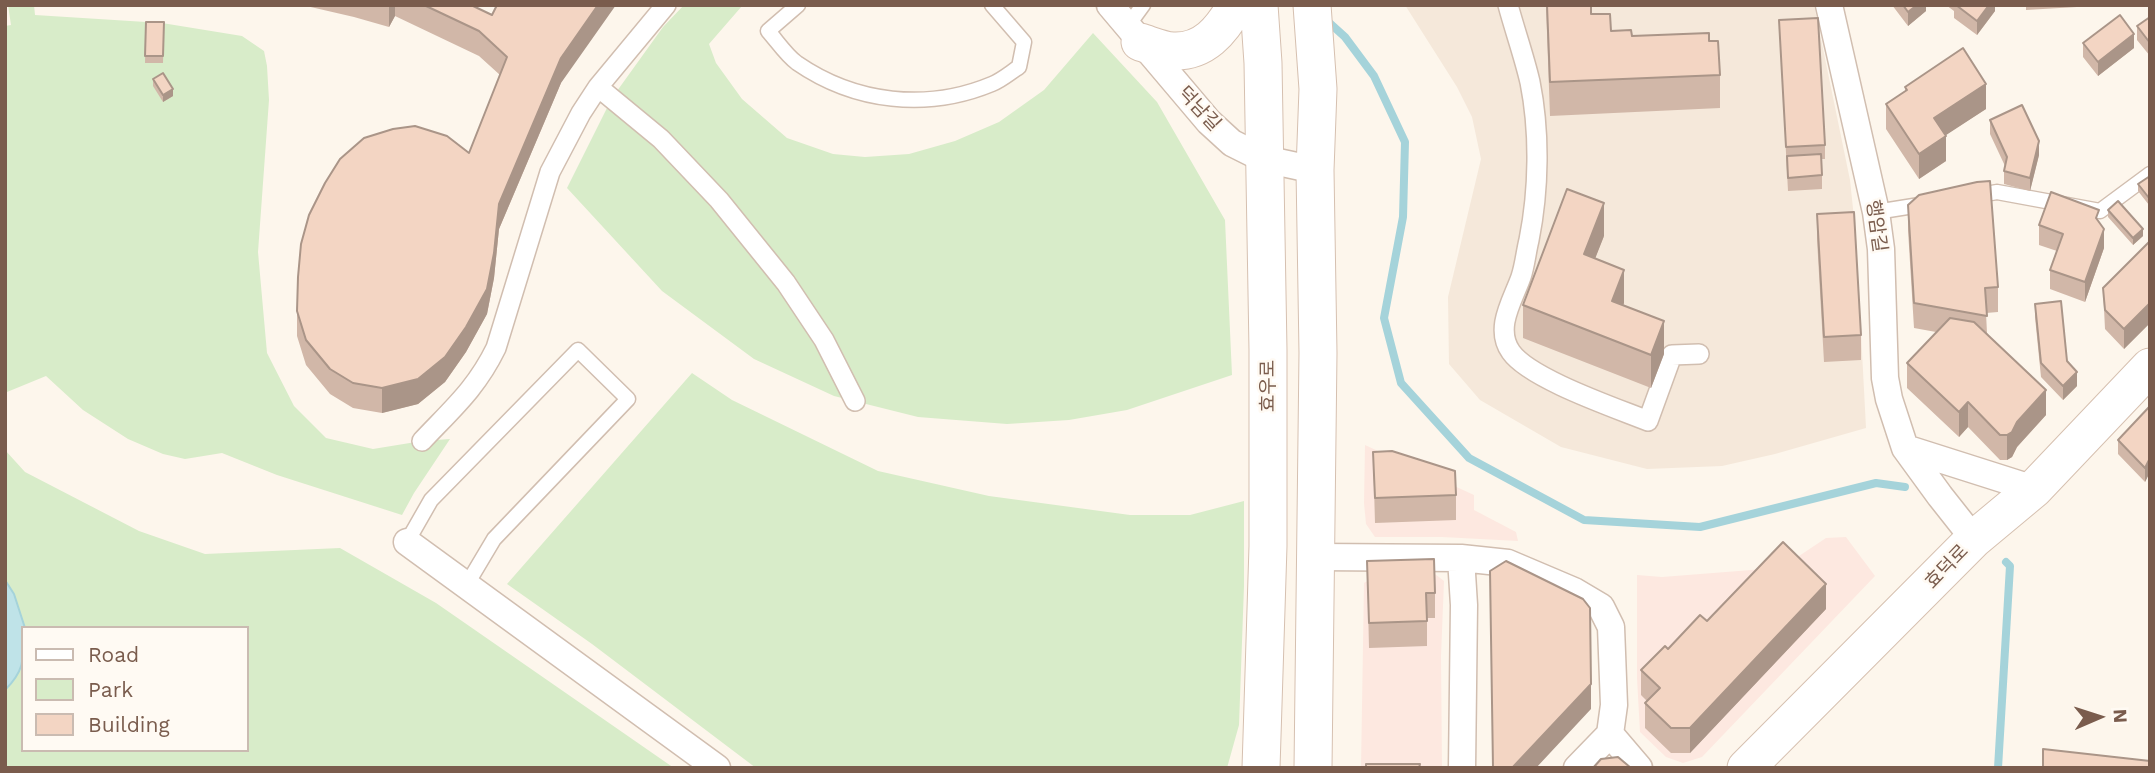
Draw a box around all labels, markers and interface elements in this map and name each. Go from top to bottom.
street label: 덕남길 [1173,82,1225,136]
street label: 행암길 [1861,198,1891,254]
street label: 효우로 [1257,360,1279,412]
street label: 효덕로 [1921,540,1973,594]
legend [21,626,248,752]
text: Road [88,642,139,667]
text: Park [88,677,133,702]
north arrow [2064,682,2134,752]
text: N [2109,708,2132,724]
text: Building [88,712,170,737]

